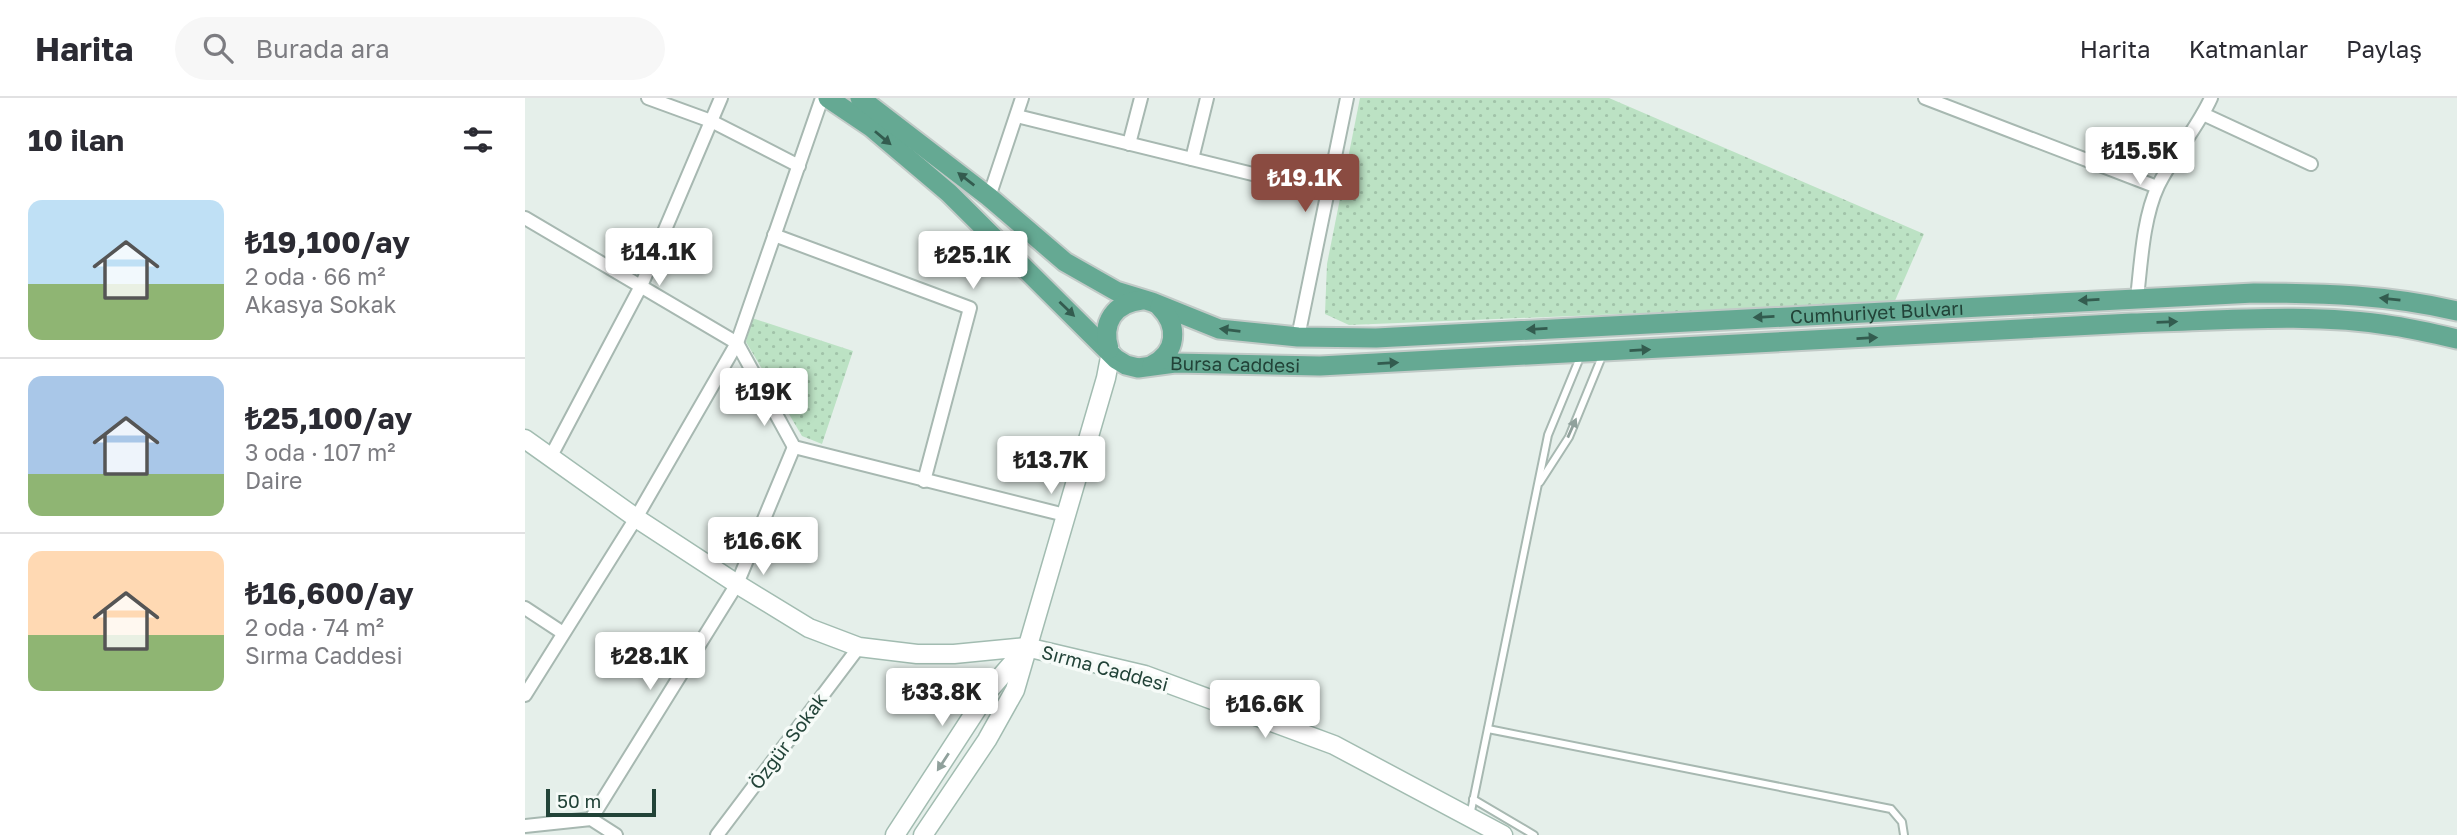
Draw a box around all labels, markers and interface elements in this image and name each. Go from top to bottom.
search box [175,17,665,80]
text: Harita [35,29,133,68]
icon: search [199,29,237,67]
text: Burada ara [255,33,390,64]
text: Harita [2080,34,2151,63]
text: Katmanlar [2189,34,2308,63]
text: Paylaş [2346,34,2422,63]
icon: filters [459,121,497,159]
text: 10 ilan [28,122,124,158]
pin: ₺15.5K [2083,127,2197,187]
one-way arrow [874,130,892,145]
text: ₺15.5K [2101,136,2179,164]
pin: ₺19.1K [1248,155,1362,214]
text: ₺19.1K [1267,163,1343,191]
one-way arrow [957,173,975,187]
text: ₺19,100/ay [245,224,410,260]
icon: home [84,228,168,312]
pin: ₺14.1K [602,228,716,288]
pin: ₺25.1K [916,232,1030,291]
text: ₺14.1K [621,237,697,265]
text: ₺25.1K [934,240,1012,268]
text: 2 oda · 66 m² [245,262,386,290]
text: Akasya Sokak [245,290,397,318]
one-way arrow [2379,293,2401,304]
one-way arrow [2078,295,2100,306]
street label: Cumhuriyet Bulvarı [1789,296,1964,328]
one-way arrow [1059,301,1076,318]
one-way arrow [1753,312,1775,323]
one-way arrow [2157,316,2179,328]
one-way arrow [1526,324,1548,335]
one-way arrow [1219,325,1241,336]
one-way arrow [1856,332,1878,343]
one-way arrow [1629,345,1651,356]
street label: Bursa Caddesi [1170,351,1301,377]
one-way arrow [1377,357,1399,368]
pin: ₺19K [723,368,805,428]
text: ₺19K [736,377,792,405]
text: ₺25,100/ay [245,400,412,436]
icon: home [84,404,168,488]
one-way arrow [1566,418,1578,438]
pin: ₺13.7K [994,436,1108,496]
text: 3 oda · 107 m² [245,438,396,466]
text: ₺13.7K [1013,445,1089,473]
text: Daire [245,466,302,494]
pin: ₺16.6K [706,518,820,577]
text: ₺16.6K [724,526,802,554]
text: ₺16,600/ay [245,575,414,611]
icon: home [84,579,168,663]
text: 2 oda · 74 m² [245,613,384,641]
pin: ₺28.1K [593,632,707,692]
street label: Sırma Caddesi [1039,640,1171,695]
text: Sırma Caddesi [245,641,403,669]
text: ₺28.1K [611,641,689,669]
pin: ₺33.8K [885,668,999,728]
text: ₺33.8K [902,677,982,705]
pin: ₺16.6K [1208,680,1322,740]
street label: Özgür Sokak [744,688,831,793]
text: ₺16.6K [1226,689,1304,717]
one-way arrow [936,753,950,771]
scale bar [546,786,656,818]
text: 50 m [557,789,601,812]

